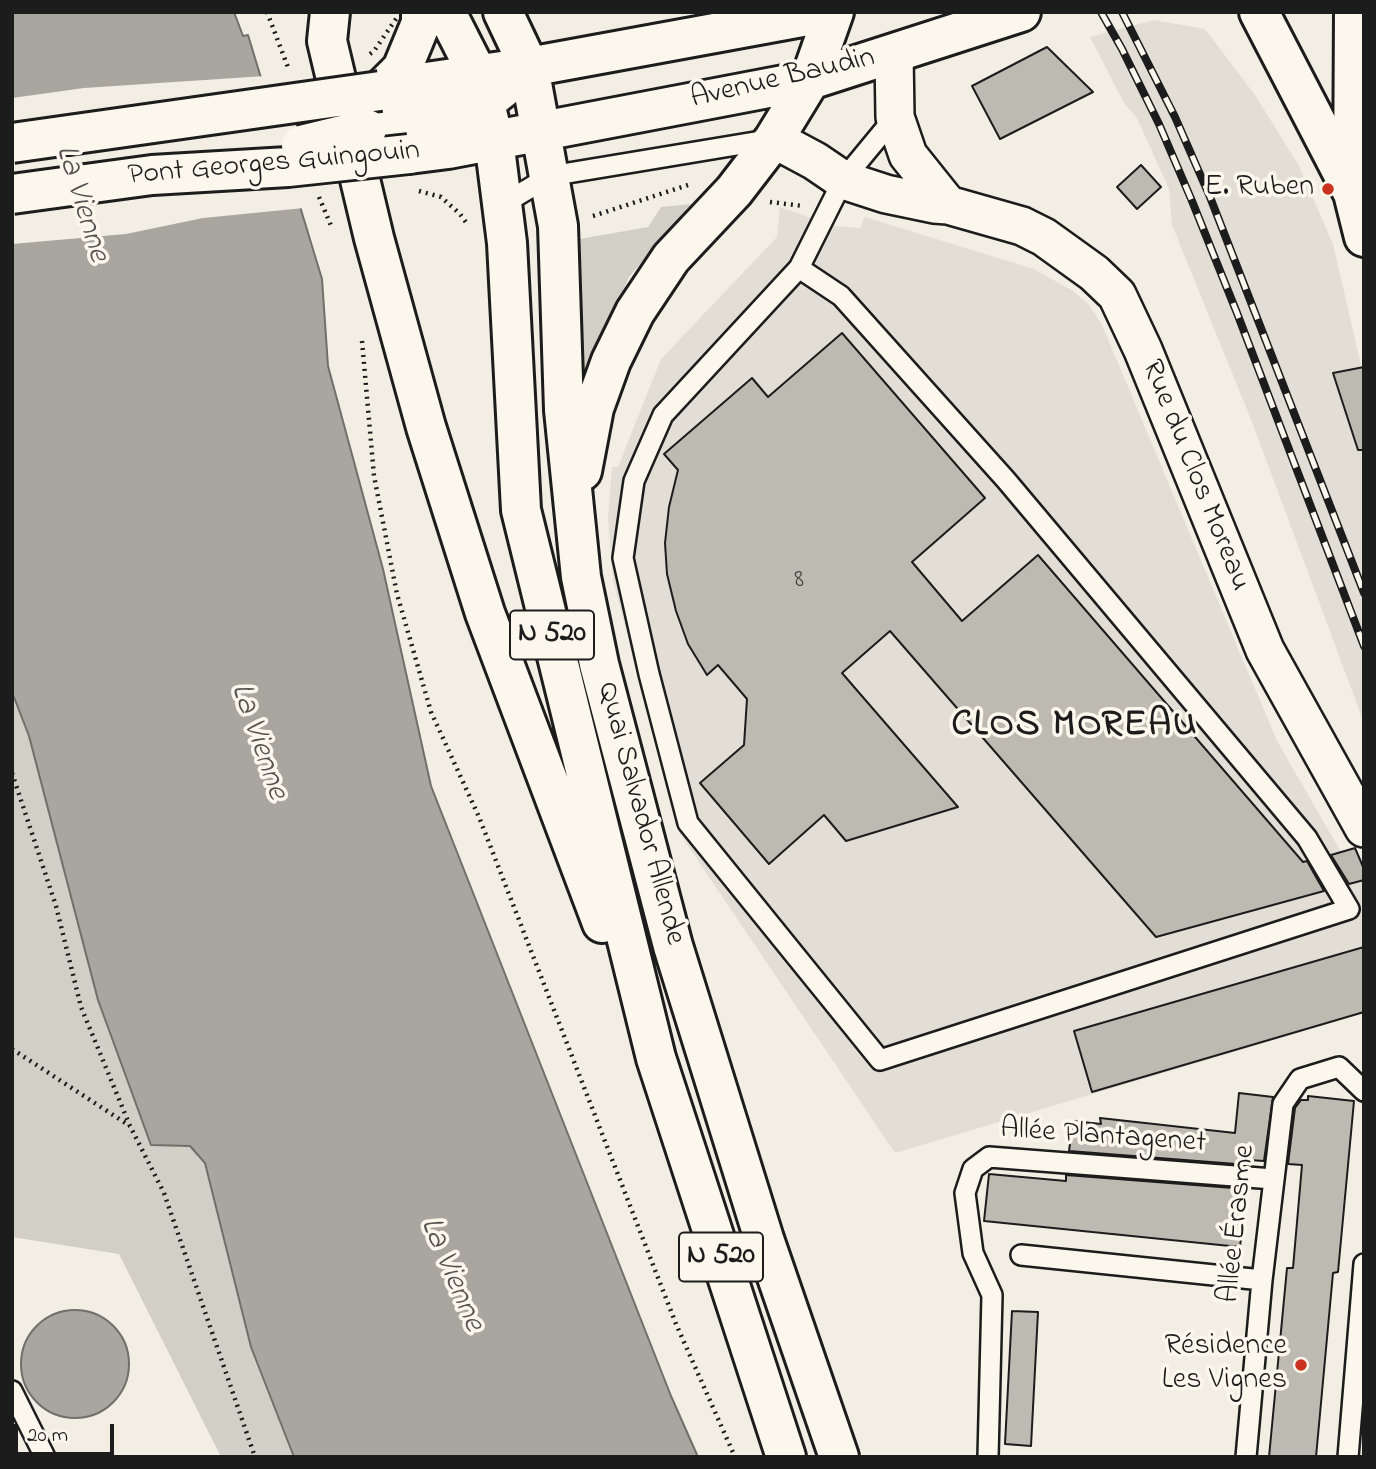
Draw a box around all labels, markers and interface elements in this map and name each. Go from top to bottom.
street label: Avenue Baudin [688,41,878,119]
street label: Pont Georges Guingouin [127,134,421,196]
water label: La Vienne [44,141,116,267]
place label: E. Ruben [1204,171,1314,207]
marker: E. Ruben [1320,181,1336,197]
street label: Rue du Clos Moreau [1131,355,1257,597]
house number: 8 [794,566,804,598]
road number: N 520 [510,610,594,660]
water label: La Vienne [219,679,295,805]
street label: Quai Salvador Allende [587,679,691,949]
district label: CLOS MOREAU [953,706,1197,750]
street label: Allée Plantagenet [999,1113,1207,1163]
street label: Allée Érasme [1213,1143,1265,1305]
water label: La Vienne [409,1212,491,1338]
road number: N 520 [679,1232,763,1282]
place label: Résidence Les Vignes [1162,1330,1287,1400]
marker: Résidence Les Vignes [1293,1357,1309,1373]
scale bar [18,1410,117,1454]
text: 20 m [27,1421,68,1451]

